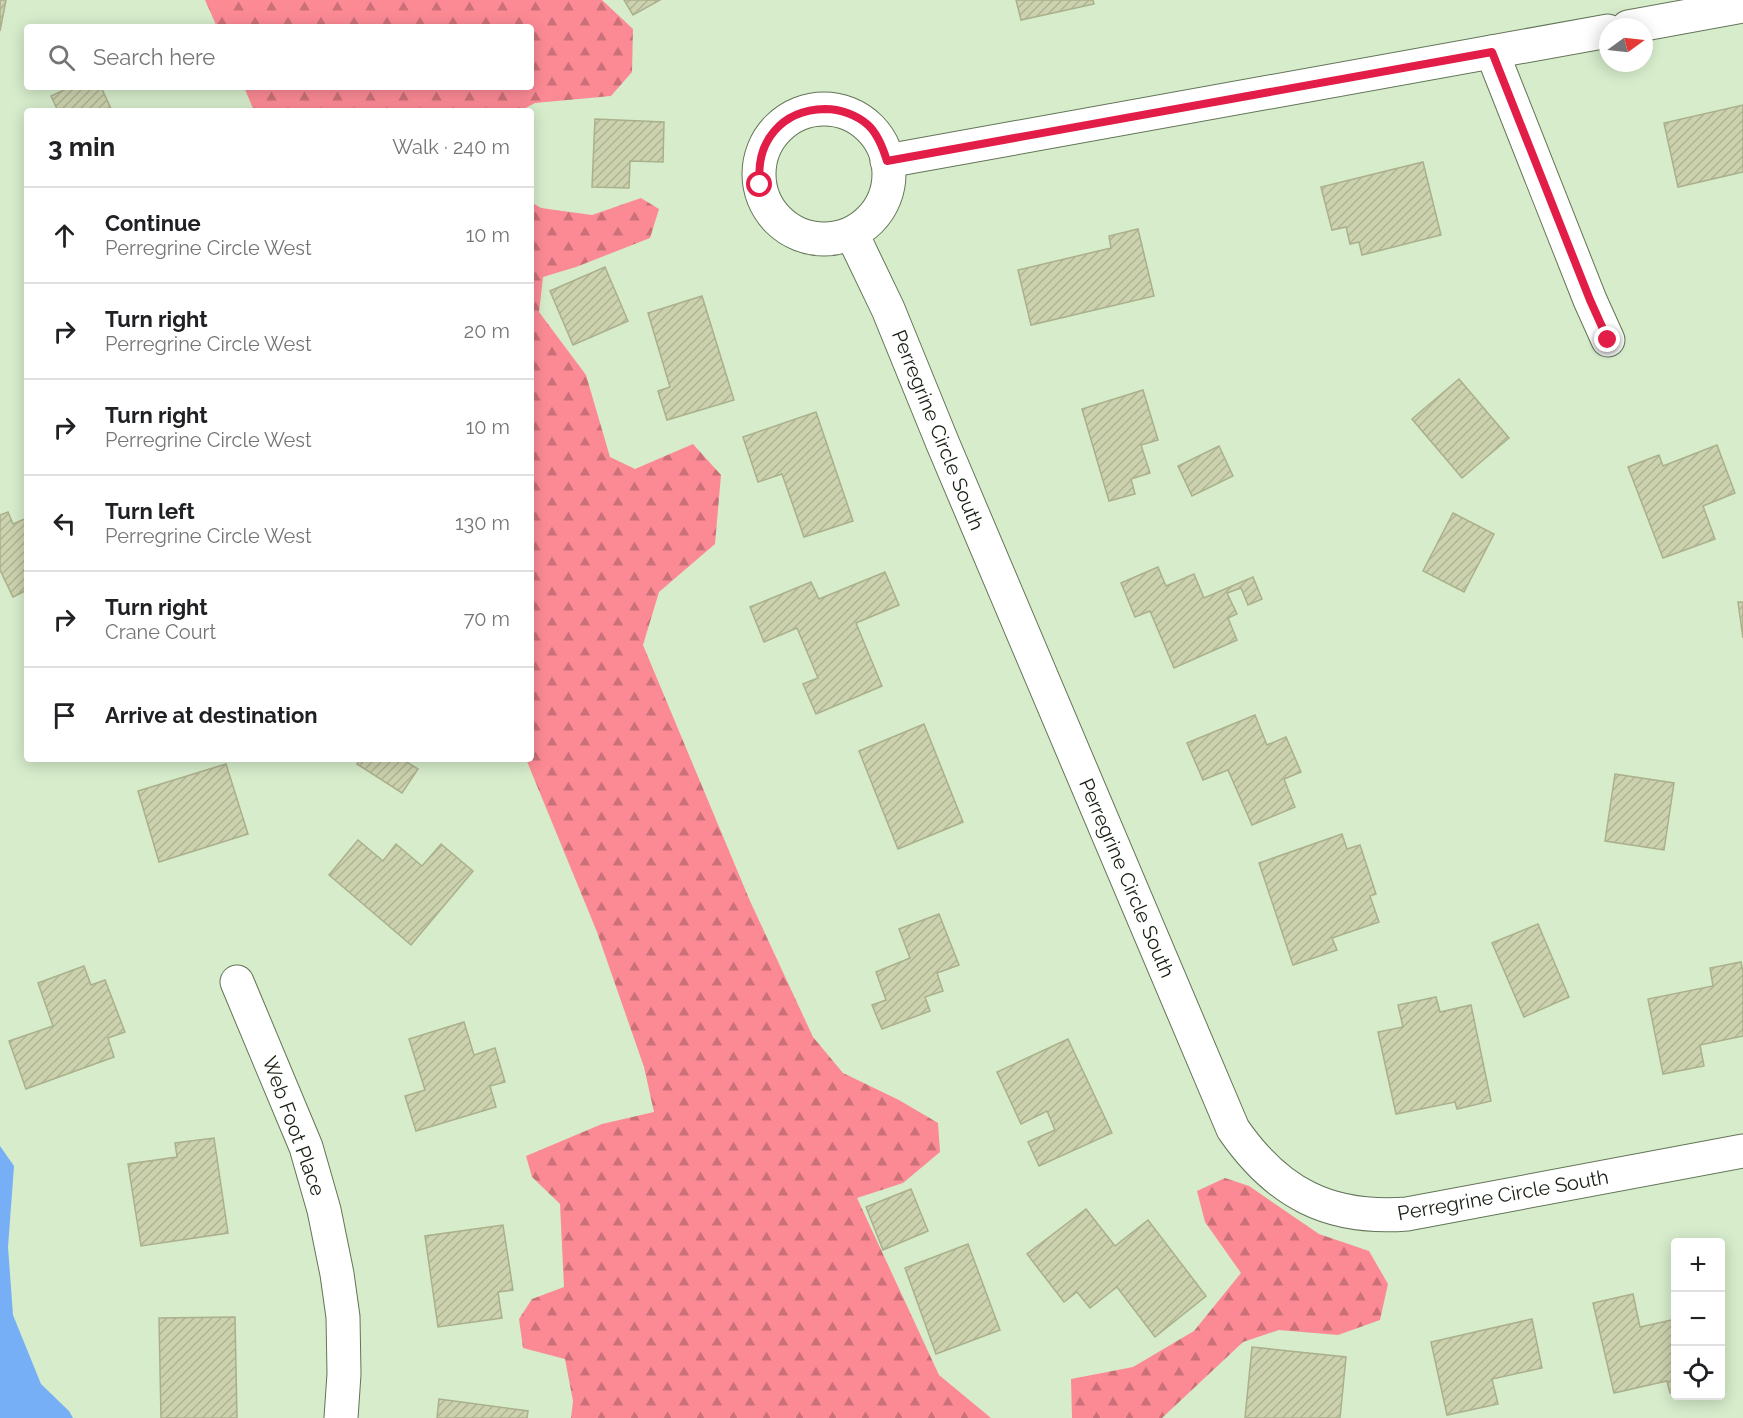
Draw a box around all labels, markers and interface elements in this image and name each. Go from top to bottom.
north arrow [1599,18,1653,72]
search box [24,24,534,90]
icon: search [45,41,78,74]
text: Search here [93,44,215,70]
text: 3 min [48,132,115,162]
text: Walk · 240 m [392,135,510,159]
route start [746,171,772,197]
text: Continue [105,210,201,236]
icon: ahead [48,219,81,252]
text: 10 m [466,223,510,247]
text: Perregrine Circle West [105,236,312,260]
text: Turn right [105,306,208,332]
icon: right [48,315,81,348]
text: 20 m [464,319,510,343]
street label: Perregrine Circle South [887,326,989,534]
route end [1594,326,1620,352]
text: Perregrine Circle West [105,332,312,356]
text: Turn right [105,402,208,428]
icon: right [48,411,81,444]
text: 10 m [466,415,510,439]
text: Perregrine Circle West [105,428,312,452]
text: Turn left [105,498,195,524]
icon: left [48,507,81,540]
text: 130 m [455,511,510,535]
text: Perregrine Circle West [105,524,312,548]
text: Turn right [105,594,208,620]
icon: right [48,603,81,636]
text: 70 m [464,607,510,631]
text: Crane Court [105,620,216,644]
icon: arrive [48,699,81,732]
text: Arrive at destination [105,702,318,728]
street label: Perregrine Circle South [1074,775,1180,981]
street label: Web Foot Place [258,1053,330,1199]
street label: Perregrine Circle South [1396,1165,1610,1225]
map controls [1671,1238,1725,1400]
button: + [1671,1238,1725,1292]
button: − [1671,1292,1725,1346]
button: locate [1671,1346,1725,1400]

